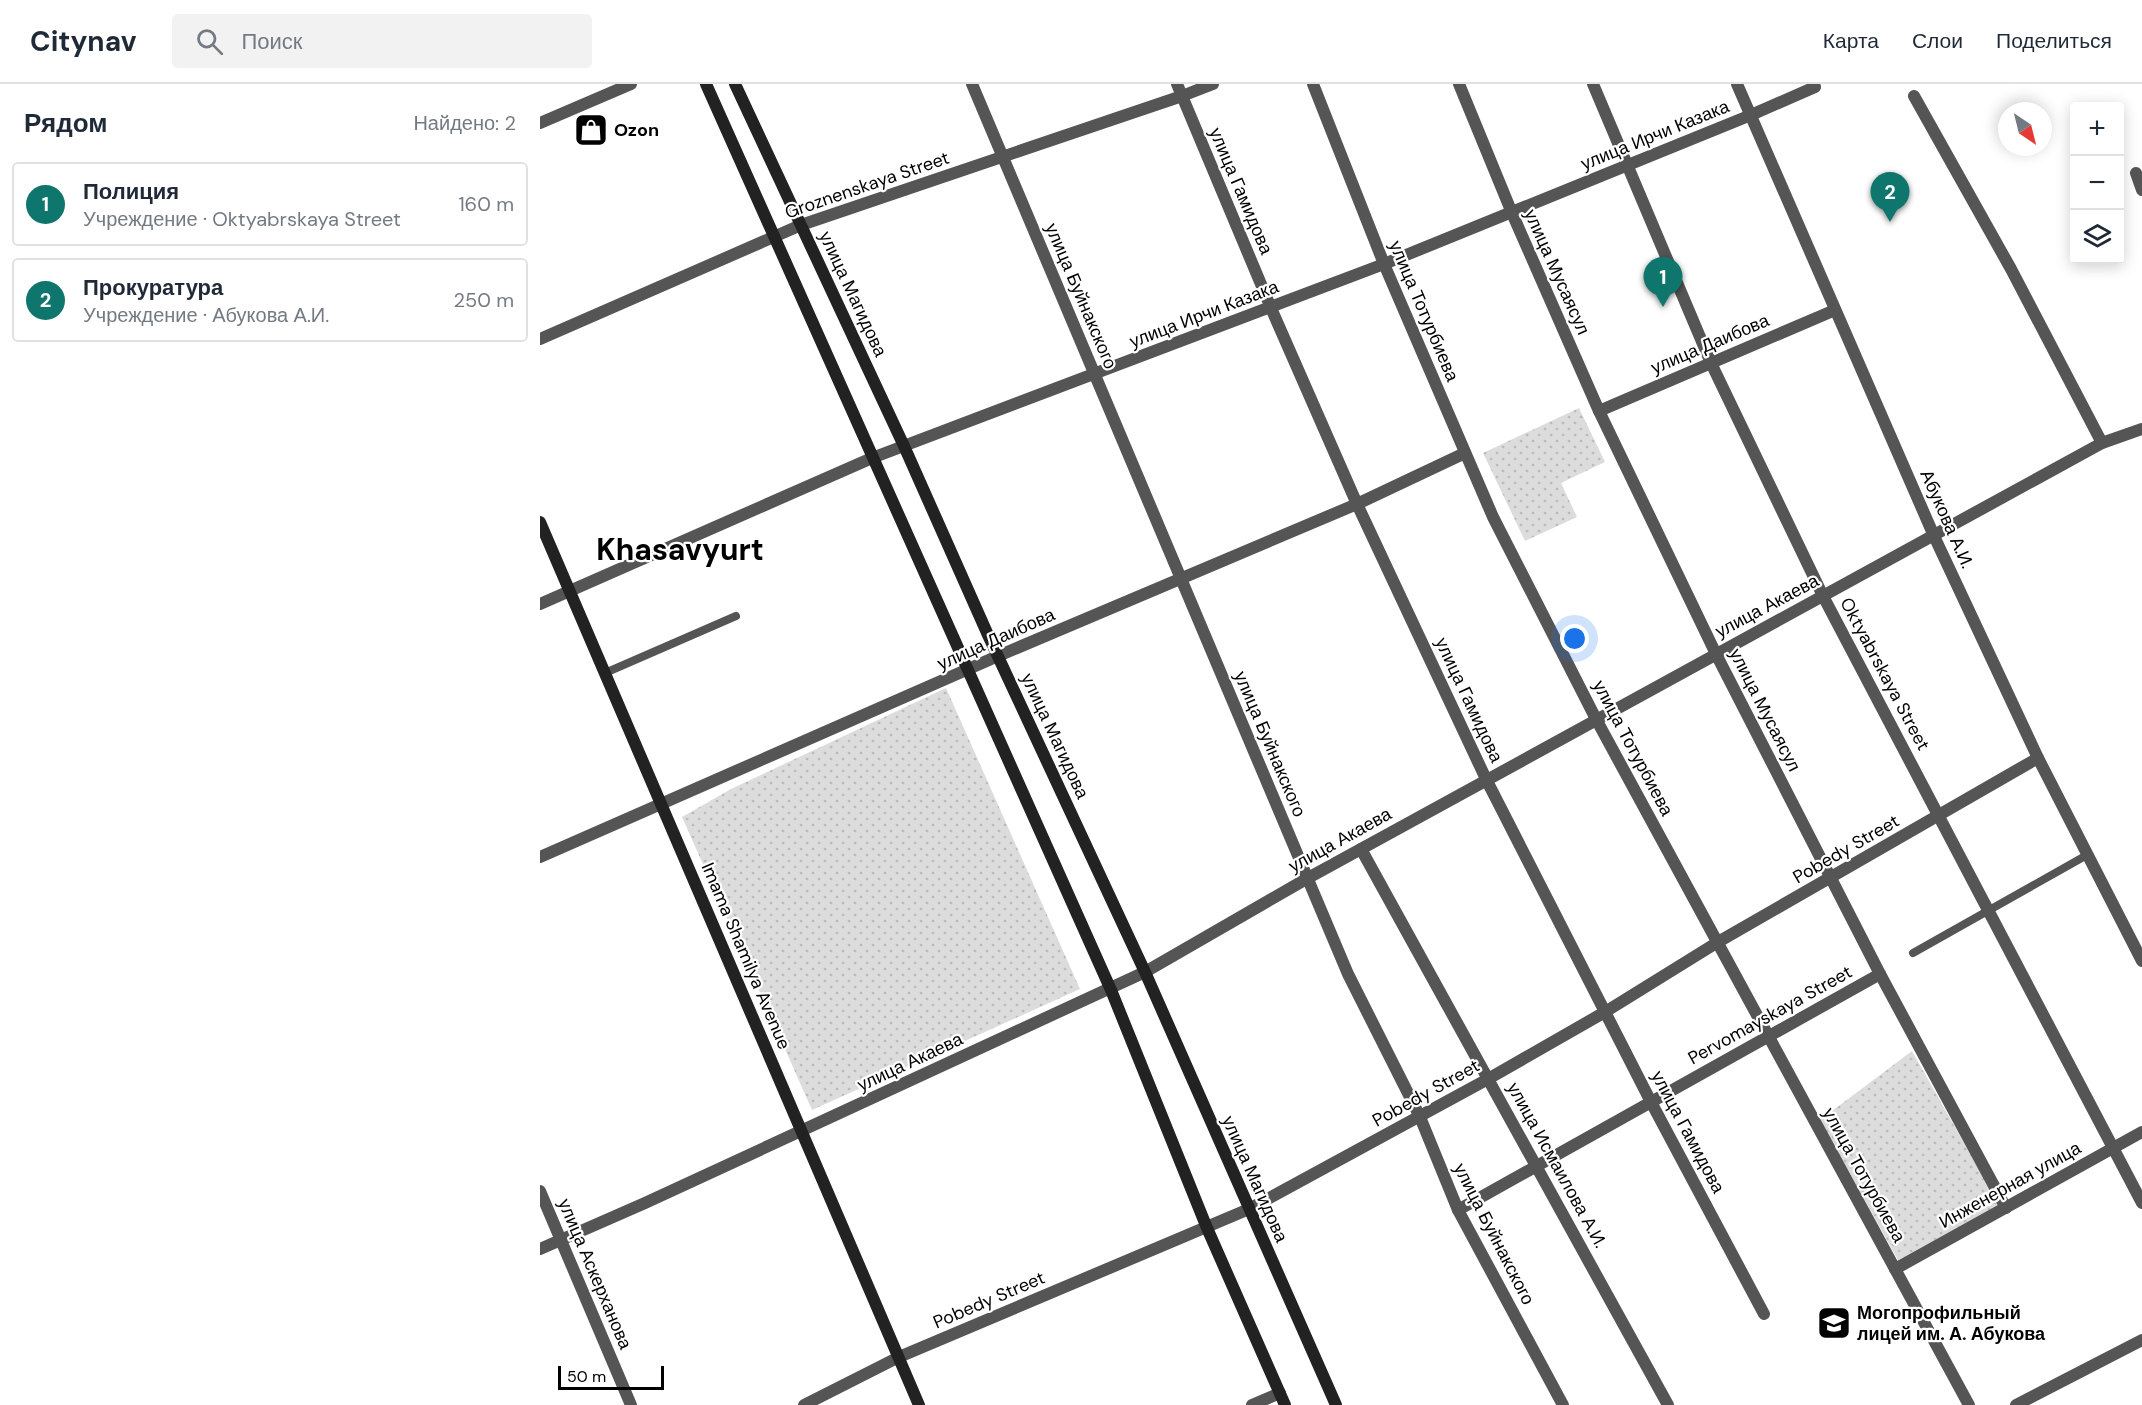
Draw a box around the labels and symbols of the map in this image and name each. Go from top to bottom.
street label: улица Ирчи Казака [1577,94,1734,176]
north arrow [1998,102,2052,156]
shop icon: Ozon [573,112,609,148]
place label: Ozon [614,118,659,142]
street label: улица Гамидова [1204,124,1279,259]
street label: Groznenskaya Street [782,146,952,224]
pin: 2 [1870,172,1910,222]
street label: улица Мусаясул [1519,205,1595,339]
street label: улица Буйнакского [1039,219,1123,373]
street label: улица Магидова [813,227,893,362]
street label: улица Тотурбиева [1384,237,1465,386]
pin: 1 [1644,258,1682,307]
street label: улица Ирчи Казака [1126,274,1283,353]
street label: улица Даибова [1647,308,1774,380]
street label: Абукова А.И. [1915,466,1979,572]
district label: Khasavyurt [596,530,764,569]
street label: улица Акаева [1711,568,1824,643]
street label: Oktyabrskaya Street [1835,593,1935,755]
street label: улица Даибова [933,602,1059,676]
your location [1560,624,1589,653]
street label: улица Гамидова [1430,634,1509,767]
street label: улица Мусаясул [1724,644,1806,776]
street label: улица Буйнакского [1228,667,1312,821]
street label: улица Магидова [1015,669,1095,804]
street label: улица Тотурбиева [1587,676,1679,821]
street label: улица Акаева [1284,801,1397,878]
street label: Pobedy Street [1788,809,1904,889]
street label: Imama Shamilya Avenue [696,859,796,1053]
street label: Pervomayskaya Street [1684,960,1856,1070]
street label: улица Акаева [853,1027,968,1097]
street label: Pobedy Street [1368,1054,1484,1132]
street label: улица Гамидова [1646,1067,1731,1198]
street label: улица Исмаилова А.И. [1502,1078,1612,1252]
street label: улица Тотурбиева [1817,1103,1911,1247]
street label: улица Магидова [1216,1112,1294,1247]
street label: Инженерная улица [1935,1136,2086,1234]
street label: улица Буйнакского [1448,1159,1540,1309]
street label: улица Аскерханова [552,1195,638,1354]
street label: Pobedy Street [929,1266,1049,1334]
place label: Могопрофильный лицей им. А. Абукова [1857,1301,2046,1346]
school or university icon: Могопрофильный лицей им. А. Абукова [1816,1305,1852,1341]
scale bar [558,1363,664,1390]

